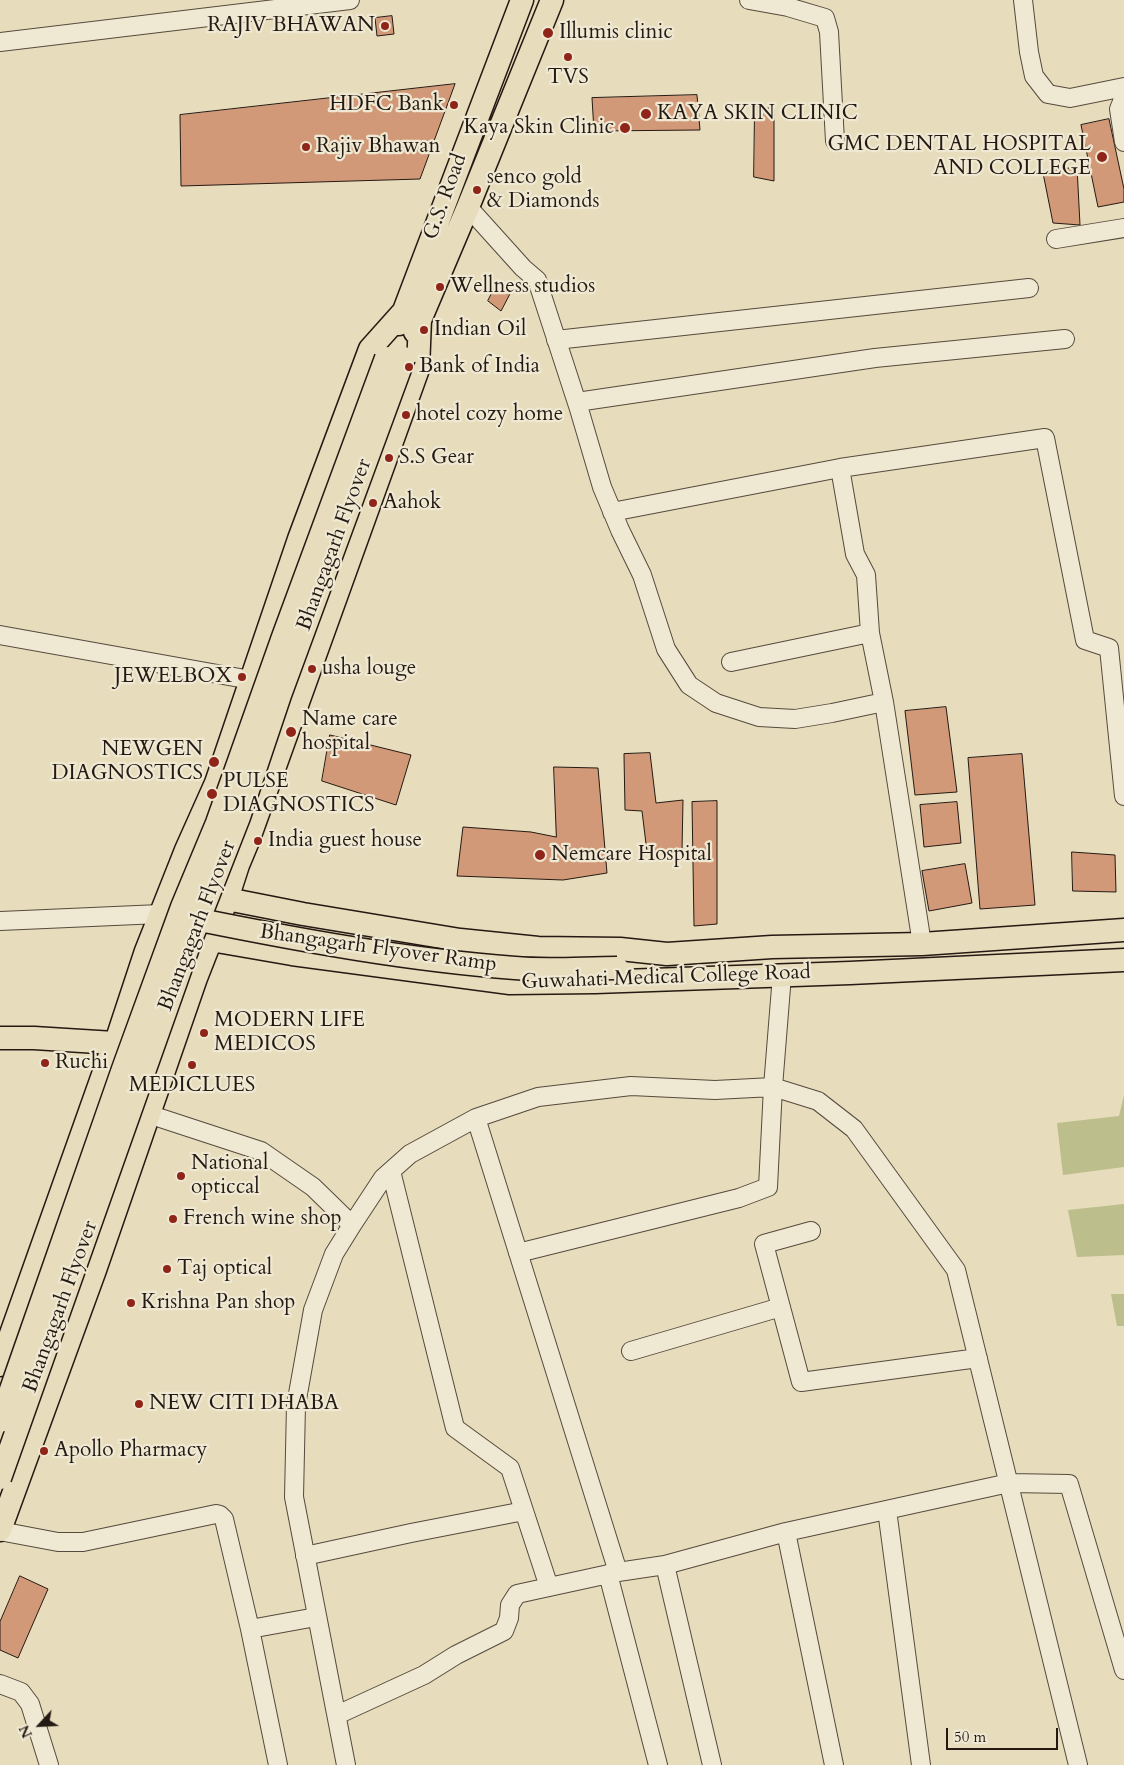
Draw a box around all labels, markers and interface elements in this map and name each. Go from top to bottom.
place label: RAJIV BHAWAN [207,13,375,39]
marker: RAJIV BHAWAN [379,20,391,32]
place label: Illumis clinic [559,20,673,46]
marker: Illumis clinic [541,26,555,40]
marker: TVS [562,51,574,63]
place label: TVS [547,65,589,91]
place label: HDFC Bank [329,92,444,118]
marker: HDFC Bank [448,99,460,111]
place label: KAYA SKIN CLINIC [657,101,858,127]
marker: KAYA SKIN CLINIC [639,107,653,121]
place label: Kaya Skin Clinic [464,115,614,141]
marker: Kaya Skin Clinic [618,121,632,135]
place label: GMC DENTAL HOSPITAL AND COLLEGE [827,132,1091,182]
place label: Rajiv Bhawan [316,134,440,160]
marker: Rajiv Bhawan [300,141,312,153]
marker: GMC DENTAL HOSPITAL AND COLLEGE [1095,150,1109,164]
street label: G.S. Road [419,151,473,243]
place label: senco gold & Diamonds [487,165,600,215]
marker: senco gold & Diamonds [471,184,483,196]
place label: Wellness studios [450,274,595,300]
marker: Wellness studios [434,281,446,293]
place label: Indian Oil [434,317,526,343]
marker: Indian Oil [418,324,430,336]
place label: Bank of India [419,354,540,380]
marker: Bank of India [403,361,415,373]
place label: hotel cozy home [416,402,563,428]
marker: hotel cozy home [400,409,412,421]
place label: S.S Gear [399,445,474,471]
marker: S.S Gear [383,452,395,464]
street label: Bhangagarh Flyover [292,456,378,634]
place label: Aahok [383,490,441,516]
marker: Aahok [367,497,379,509]
place label: usha louge [322,656,416,682]
marker: usha louge [306,663,318,675]
place label: JEWELBOX [114,664,232,690]
marker: JEWELBOX [236,671,248,683]
place label: Name care hospital [302,707,398,757]
marker: Name care hospital [284,725,298,739]
place label: NEWGEN DIAGNOSTICS [51,737,203,787]
marker: NEWGEN DIAGNOSTICS [207,755,221,769]
place label: PULSE DIAGNOSTICS [223,769,375,819]
marker: PULSE DIAGNOSTICS [205,787,219,801]
place label: India guest house [268,828,422,854]
marker: India guest house [252,835,264,847]
street label: Bhangagarh Flyover [154,837,242,1015]
place label: Nemcare Hospital [551,842,712,868]
marker: Nemcare Hospital [533,848,547,862]
street label: Bhangagarh Flyover Ramp [258,920,498,978]
street label: Guwahati Medical College Road [521,960,811,996]
place label: MODERN LIFE MEDICOS [214,1008,365,1058]
marker: MODERN LIFE MEDICOS [198,1027,210,1039]
place label: Ruchi [55,1050,108,1076]
marker: Ruchi [39,1057,51,1069]
marker: MEDICLUES [186,1059,198,1071]
place label: MEDICLUES [129,1073,255,1099]
place label: National opticcal [191,1151,268,1201]
marker: National opticcal [175,1170,187,1182]
place label: French wine shop [183,1206,342,1232]
marker: French wine shop [167,1213,179,1225]
street label: Bhangagarh Flyover [18,1218,104,1396]
place label: Taj optical [177,1256,272,1282]
marker: Taj optical [161,1263,173,1275]
place label: Krishna Pan shop [141,1290,296,1316]
marker: Krishna Pan shop [125,1297,137,1309]
place label: NEW CITI DHABA [149,1391,339,1417]
marker: NEW CITI DHABA [133,1398,145,1410]
place label: Apollo Pharmacy [54,1438,207,1464]
marker: Apollo Pharmacy [38,1445,50,1457]
north arrow [15,1700,65,1750]
scale bar [949,1718,1062,1750]
text: N [15,1722,37,1741]
text: 50 m [954,1727,986,1747]

